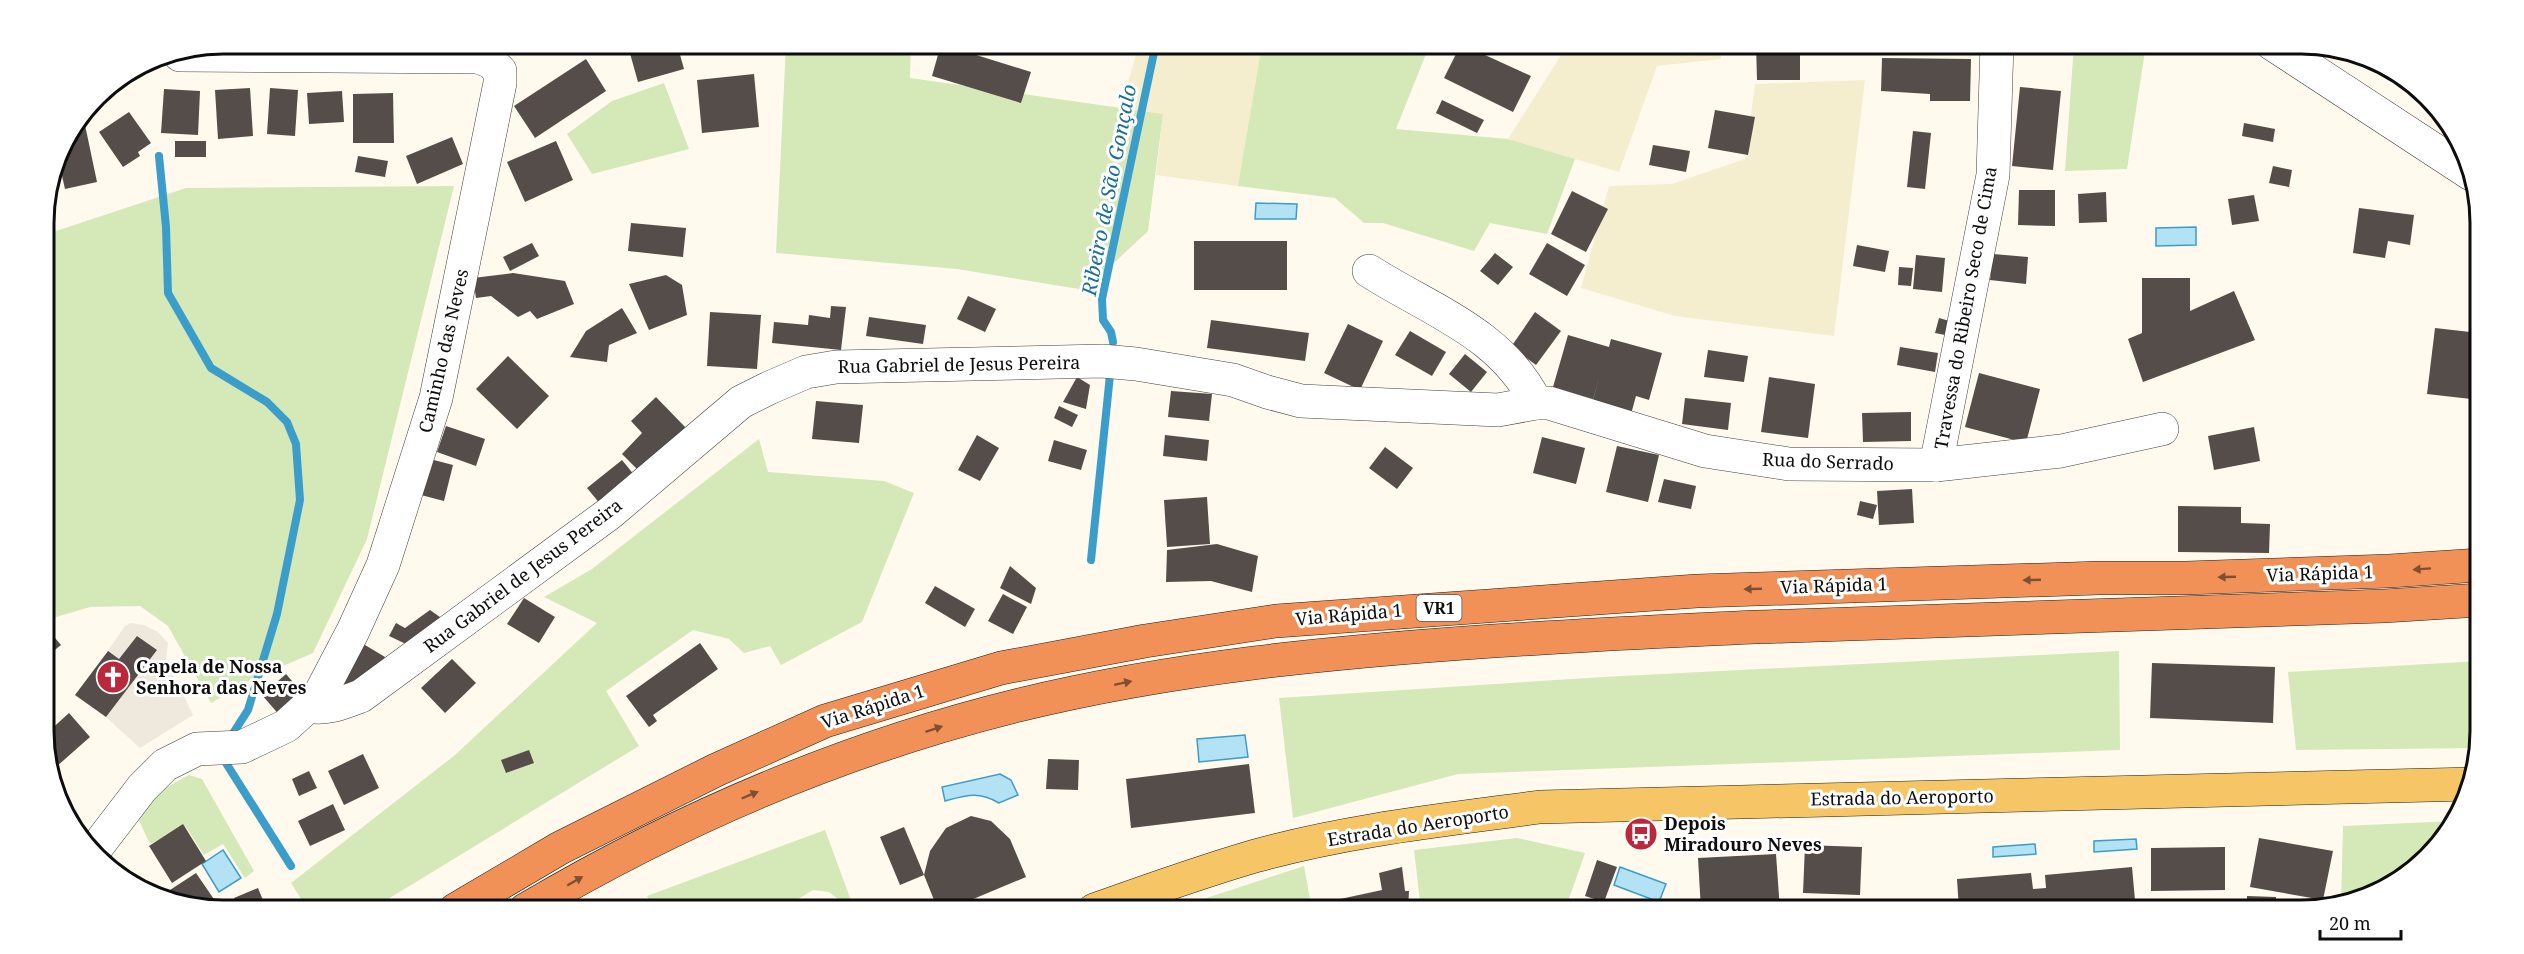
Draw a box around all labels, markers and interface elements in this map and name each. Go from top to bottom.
water label: Ribeiro de São Gonçalo [1075,82,1142,299]
street label: Travessa do Ribeiro Seco de Cima [1928,165,2002,451]
street label: Caminho das Neves [412,266,474,435]
street label: Rua Gabriel de Jesus Pereira [837,350,1080,378]
street label: Rua do Serrado [1762,447,1894,475]
street label: Rua Gabriel de Jesus Pereira [418,493,626,658]
street label: Via Rápida 1 [2266,559,2374,587]
one-way arrow [2412,564,2431,574]
street label: Via Rápida 1 [1780,571,1888,599]
one-way arrow [2217,572,2236,581]
one-way arrow [2022,576,2041,585]
one-way arrow [1743,584,1762,594]
road number: VR1 [1416,595,1462,621]
street label: Via Rápida 1 [1294,597,1403,631]
place label: Capela de Nossa Senhora das Neves [136,654,307,699]
church icon: Capela de Nossa Senhora das Neves [95,659,131,695]
street label: Via Rápida 1 [818,678,927,734]
one-way arrow [1114,678,1133,687]
one-way arrow [925,723,943,733]
street label: Estrada do Aeroporto [1810,783,1994,811]
one-way arrow [742,790,760,800]
street label: Estrada do Aeroporto [1325,799,1510,851]
place label: Depois Miradouro Neves [1664,811,1822,856]
bus stop icon: Depois Miradouro Neves [1623,816,1659,852]
one-way arrow [567,876,584,886]
scale bar [2320,903,2401,941]
text: 20 m [2329,911,2371,935]

